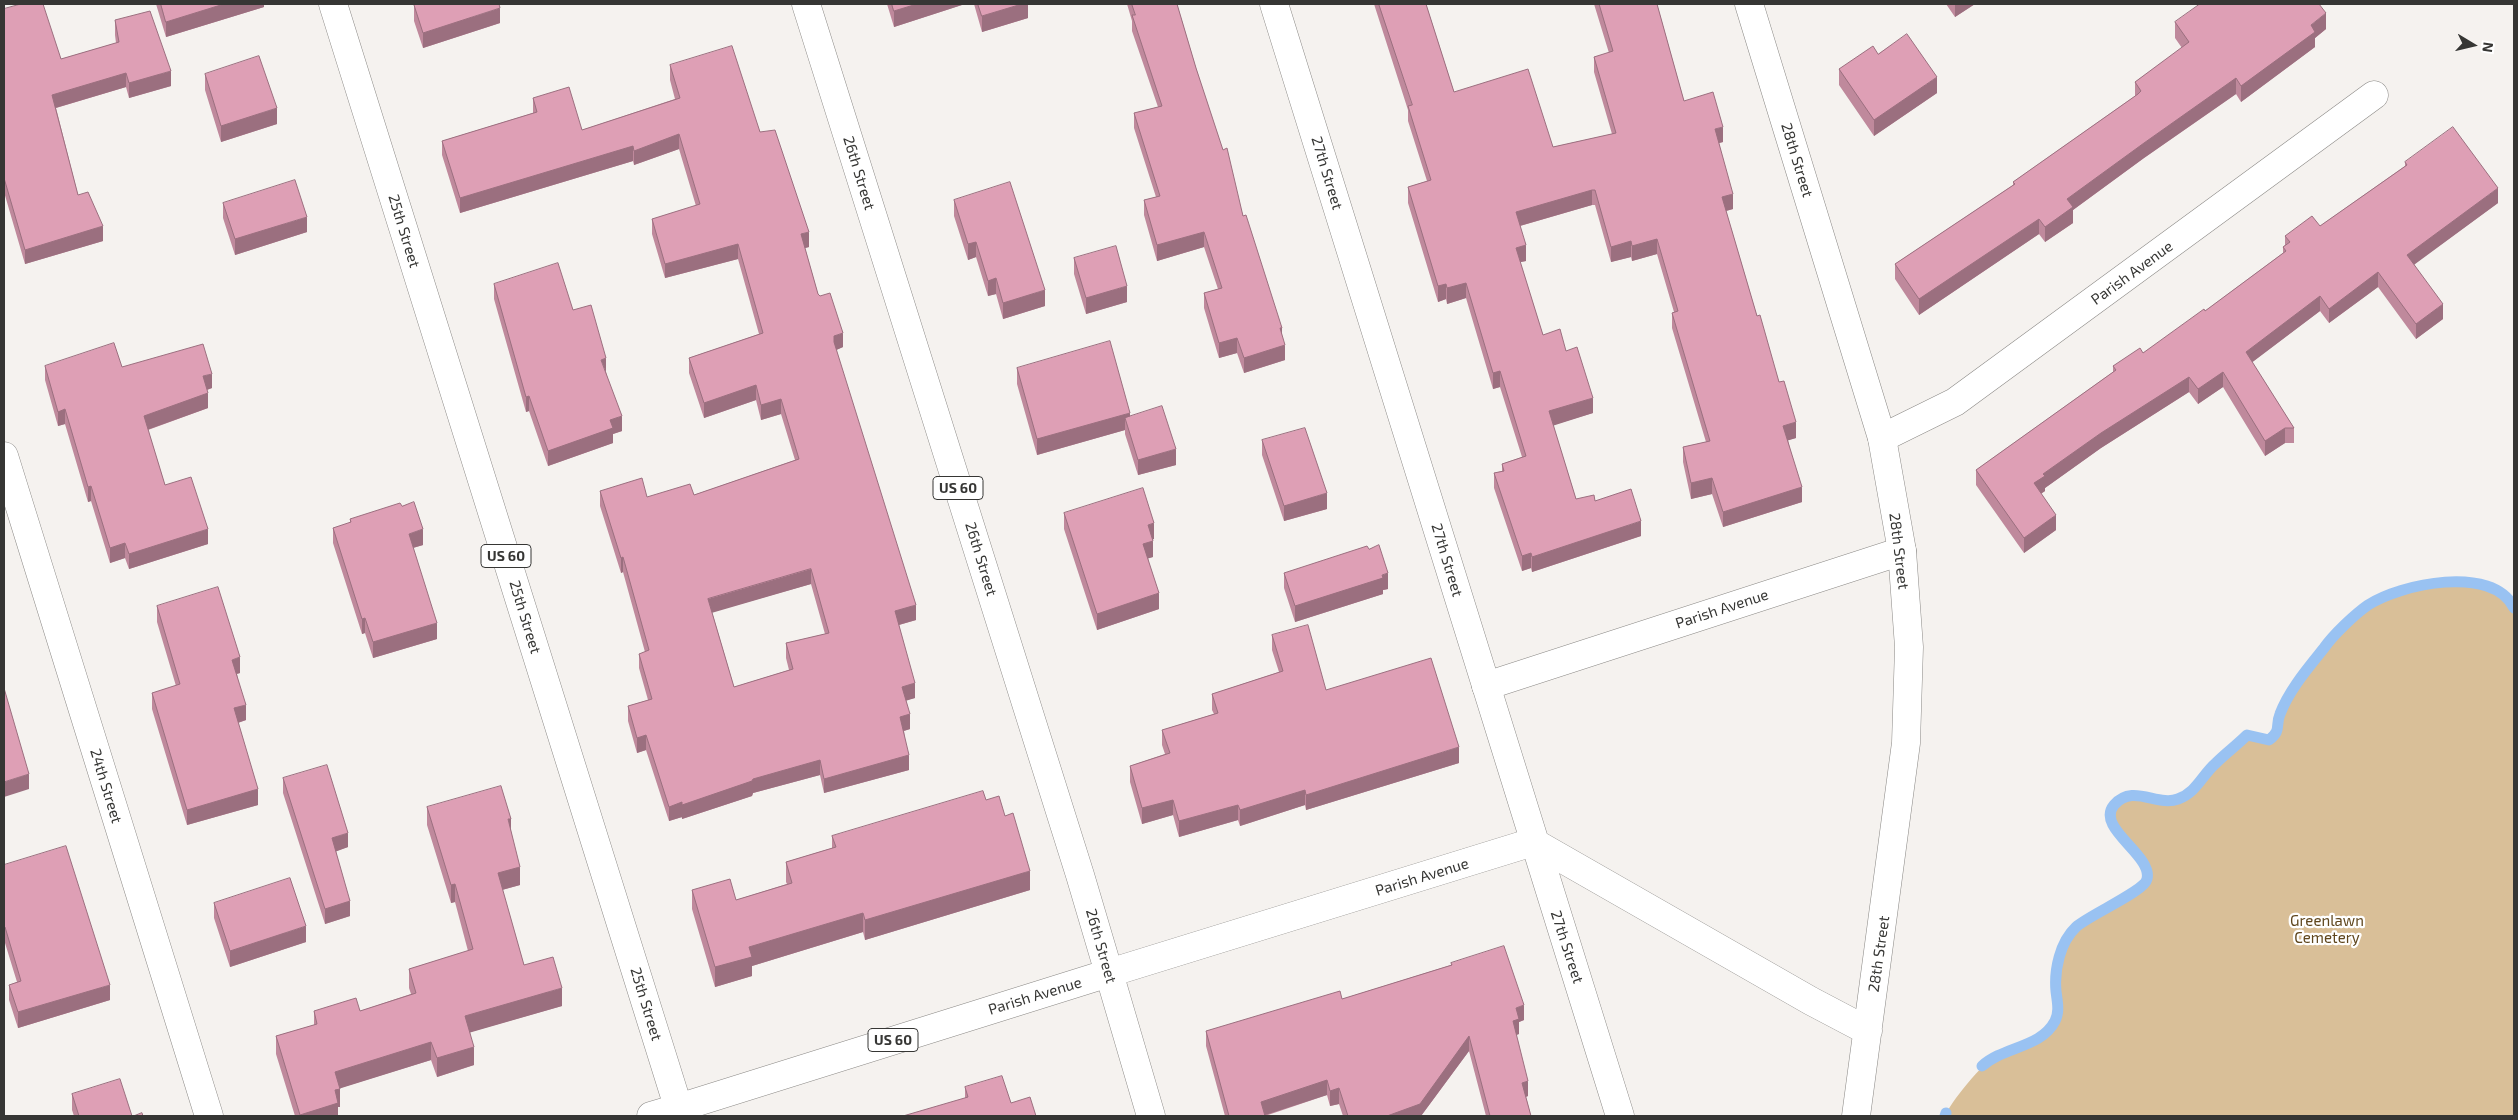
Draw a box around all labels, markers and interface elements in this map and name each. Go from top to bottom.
north arrow [2448,20,2498,70]
text: N [2479,41,2497,54]
street label: 28th Street [1777,121,1817,199]
street label: 26th Street [839,134,879,212]
street label: 27th Street [1307,134,1347,212]
street label: 25th Street [384,192,424,270]
street label: Parish Avenue [2088,237,2176,309]
road number: US 60 [933,476,983,499]
street label: 28th Street [1885,512,1913,590]
street label: 26th Street [961,520,1001,598]
street label: 27th Street [1427,521,1467,599]
road number: US 60 [481,544,531,568]
street label: 25th Street [505,578,545,656]
street label: Parish Avenue [1673,585,1771,633]
street label: 24th Street [86,746,126,826]
street label: Parish Avenue [1373,854,1471,900]
street label: 26th Street [1082,907,1120,985]
street label: 27th Street [1547,908,1587,986]
park label: Greenlawn Cemetery [2290,912,2364,947]
street label: 28th Street [1865,915,1893,993]
street label: 25th Street [626,965,666,1043]
street label: Parish Avenue [986,973,1084,1019]
road number: US 60 [868,1028,918,1052]

